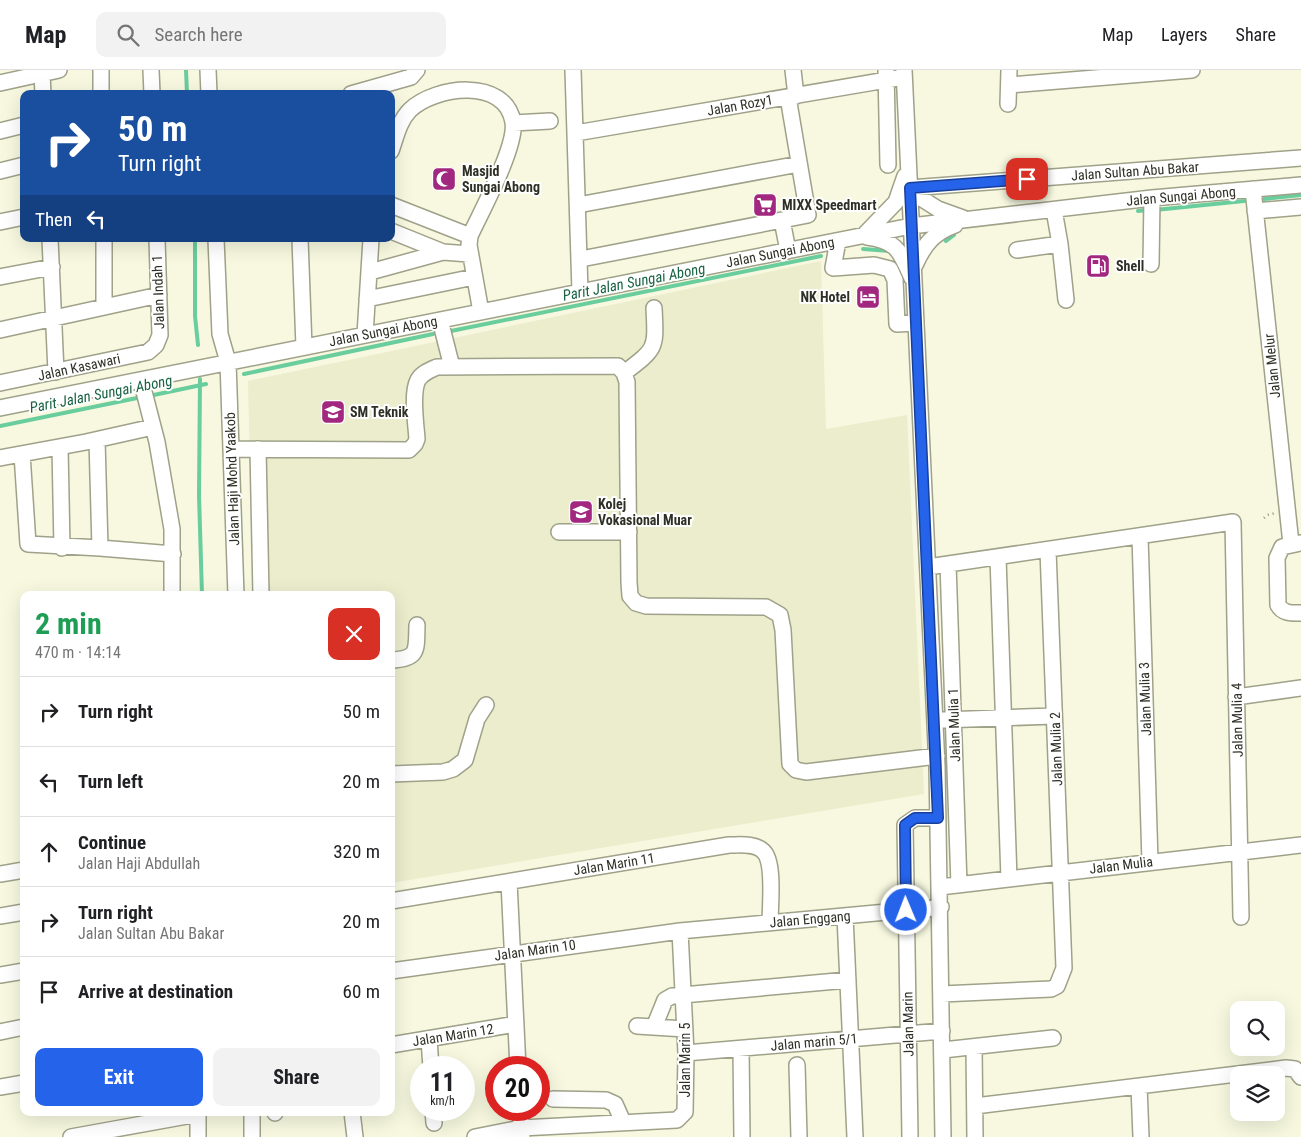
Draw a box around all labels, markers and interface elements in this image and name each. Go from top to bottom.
search box [96,12,446,57]
text: Map [25,21,66,49]
icon: search [114,21,142,49]
text: Search here [154,23,243,46]
text: Map [1102,24,1133,45]
text: Layers [1161,24,1208,45]
text: Share [1236,24,1276,45]
street label: Jalan Rozy1 [706,91,774,119]
text: 50 m [118,109,187,150]
icon: right [35,110,100,175]
text: Turn right [118,151,201,176]
pin [1006,158,1048,200]
street label: Jalan Sultan Abu Bakar [1071,159,1199,183]
place label: Masjid Sungai Abong [462,163,540,195]
icon: arrive [1013,165,1041,193]
mosque icon: Masjid Sungai Abong [431,166,457,192]
street label: Jalan Sungai Abong [1126,183,1236,209]
supermarket icon: MIXX Speedmart [752,192,778,218]
place label: MIXX Speedmart [782,197,876,213]
icon: left [82,205,110,233]
text: Then [35,208,72,231]
street label: Jalan Sungai Abong [725,234,835,270]
fuel station icon: Shell [1085,253,1111,279]
street label: Jalan Indah 1 [149,255,167,329]
place label: Shell [1116,258,1144,274]
water label: Parit Jalan Sungai Abong [561,259,707,305]
hotel icon: NK Hotel [855,284,881,310]
place label: NK Hotel [800,289,850,305]
street label: Jalan Sungai Abong [328,313,438,349]
street label: Jalan Melur [1261,333,1283,399]
street label: Jalan Kasawari [36,350,122,384]
water label: Parit Jalan Sungai Abong [28,371,174,417]
school or university icon: SM Teknik [320,399,346,425]
place label: SM Teknik [350,404,409,420]
street label: Jalan Haji Mohd Yaakob [222,412,242,546]
place label: Kolej Vokasional Muar [598,496,692,528]
school or university icon: Kolej Vokasional Muar [568,499,594,525]
text: 2 min [35,606,102,641]
button: close [328,608,380,660]
text: 470 m · 14:14 [35,643,121,662]
street label: Jalan Mulia 3 [1136,662,1154,736]
street label: Jalan Mulia 4 [1228,683,1246,757]
street label: Jalan Mulia 1 [945,688,963,762]
icon: right [35,698,63,726]
text: Turn right [78,700,153,723]
text: 50 m [343,700,380,723]
street label: Jalan Mulia 2 [1047,712,1065,786]
icon: left [35,768,63,796]
text: Turn left [78,770,143,793]
text: 20 m [343,770,380,793]
text: Continue [78,831,146,854]
icon: ahead [35,838,63,866]
text: 320 m [333,840,380,863]
street label: Jalan Marin 11 [572,850,656,878]
street label: Jalan Mulia [1088,853,1154,877]
text: Jalan Haji Abdullah [78,854,200,873]
position arrow [879,883,931,935]
text: Turn right [78,901,153,924]
street label: Jalan Enggang [769,907,851,931]
icon: right [35,908,63,936]
text: 20 m [343,910,380,933]
text: Jalan Sultan Abu Bakar [78,924,224,943]
street label: Jalan Marin 10 [493,936,577,964]
icon: arrive [35,978,63,1006]
text: Arrive at destination [78,980,233,1003]
text: 60 m [343,980,380,1003]
street label: Jalan Marin [899,991,917,1057]
map controls [1230,1001,1285,1121]
button: search [1230,1001,1285,1056]
street label: Jalan Marin 12 [411,1021,495,1049]
street label: Jalan Marin 5 [677,1022,693,1098]
street label: Jalan marin 5/1 [770,1030,858,1054]
button: Exit [35,1048,203,1106]
button: Share [213,1048,380,1106]
speed limit sign: 20 [485,1056,550,1121]
button: layers [1230,1066,1285,1121]
text: 11 [430,1068,455,1097]
text: km/h [430,1094,455,1108]

